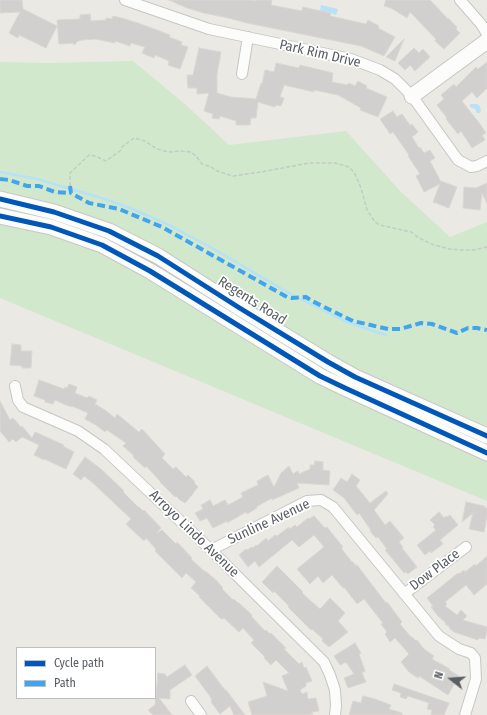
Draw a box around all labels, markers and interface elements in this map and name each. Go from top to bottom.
street label: Park Rim Drive [278,36,362,72]
street label: Regents Road [215,273,289,329]
street label: Arroyo Lindo Avenue [146,487,242,581]
street label: Sunline Avenue [225,496,313,548]
street label: Dow Place [407,546,463,594]
legend [16,647,156,699]
text: Cycle path [54,656,104,670]
north arrow [431,659,471,699]
text: N [432,670,446,680]
text: Path [54,676,76,690]

